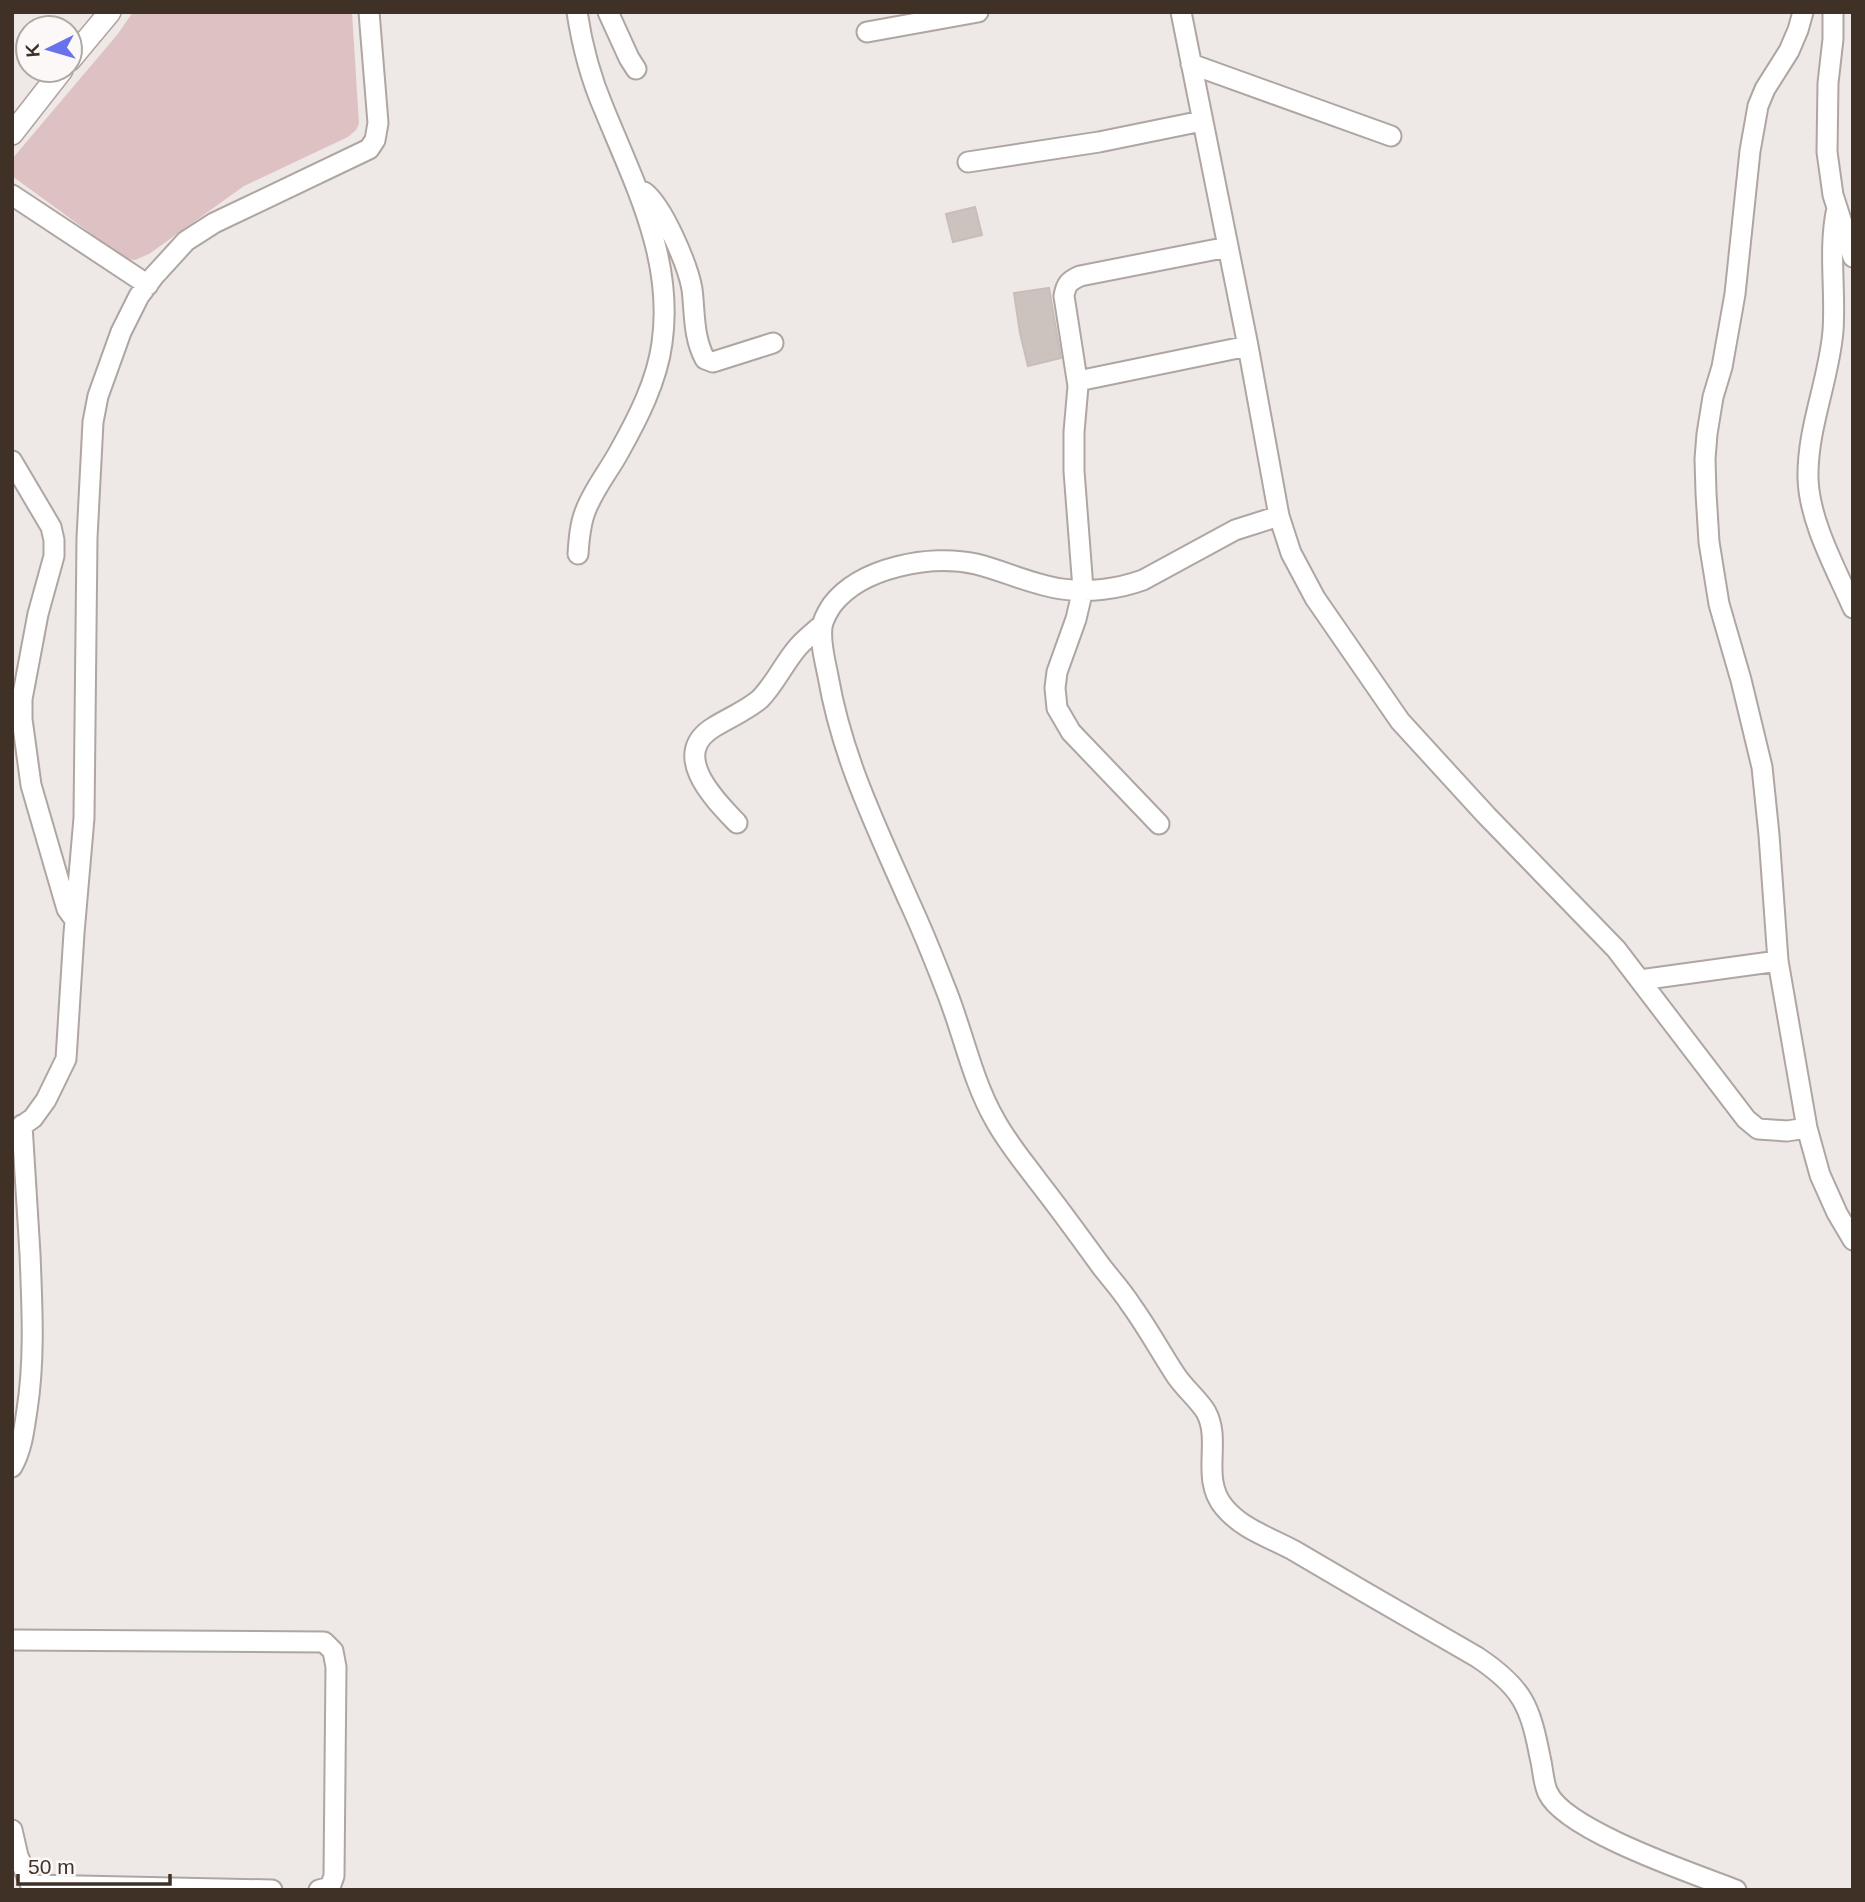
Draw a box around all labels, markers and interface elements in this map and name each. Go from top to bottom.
north arrow [14,14,84,84]
text: K [21,42,44,58]
scale bar [18,1842,170,1886]
text: 50 m [28,1855,75,1878]

